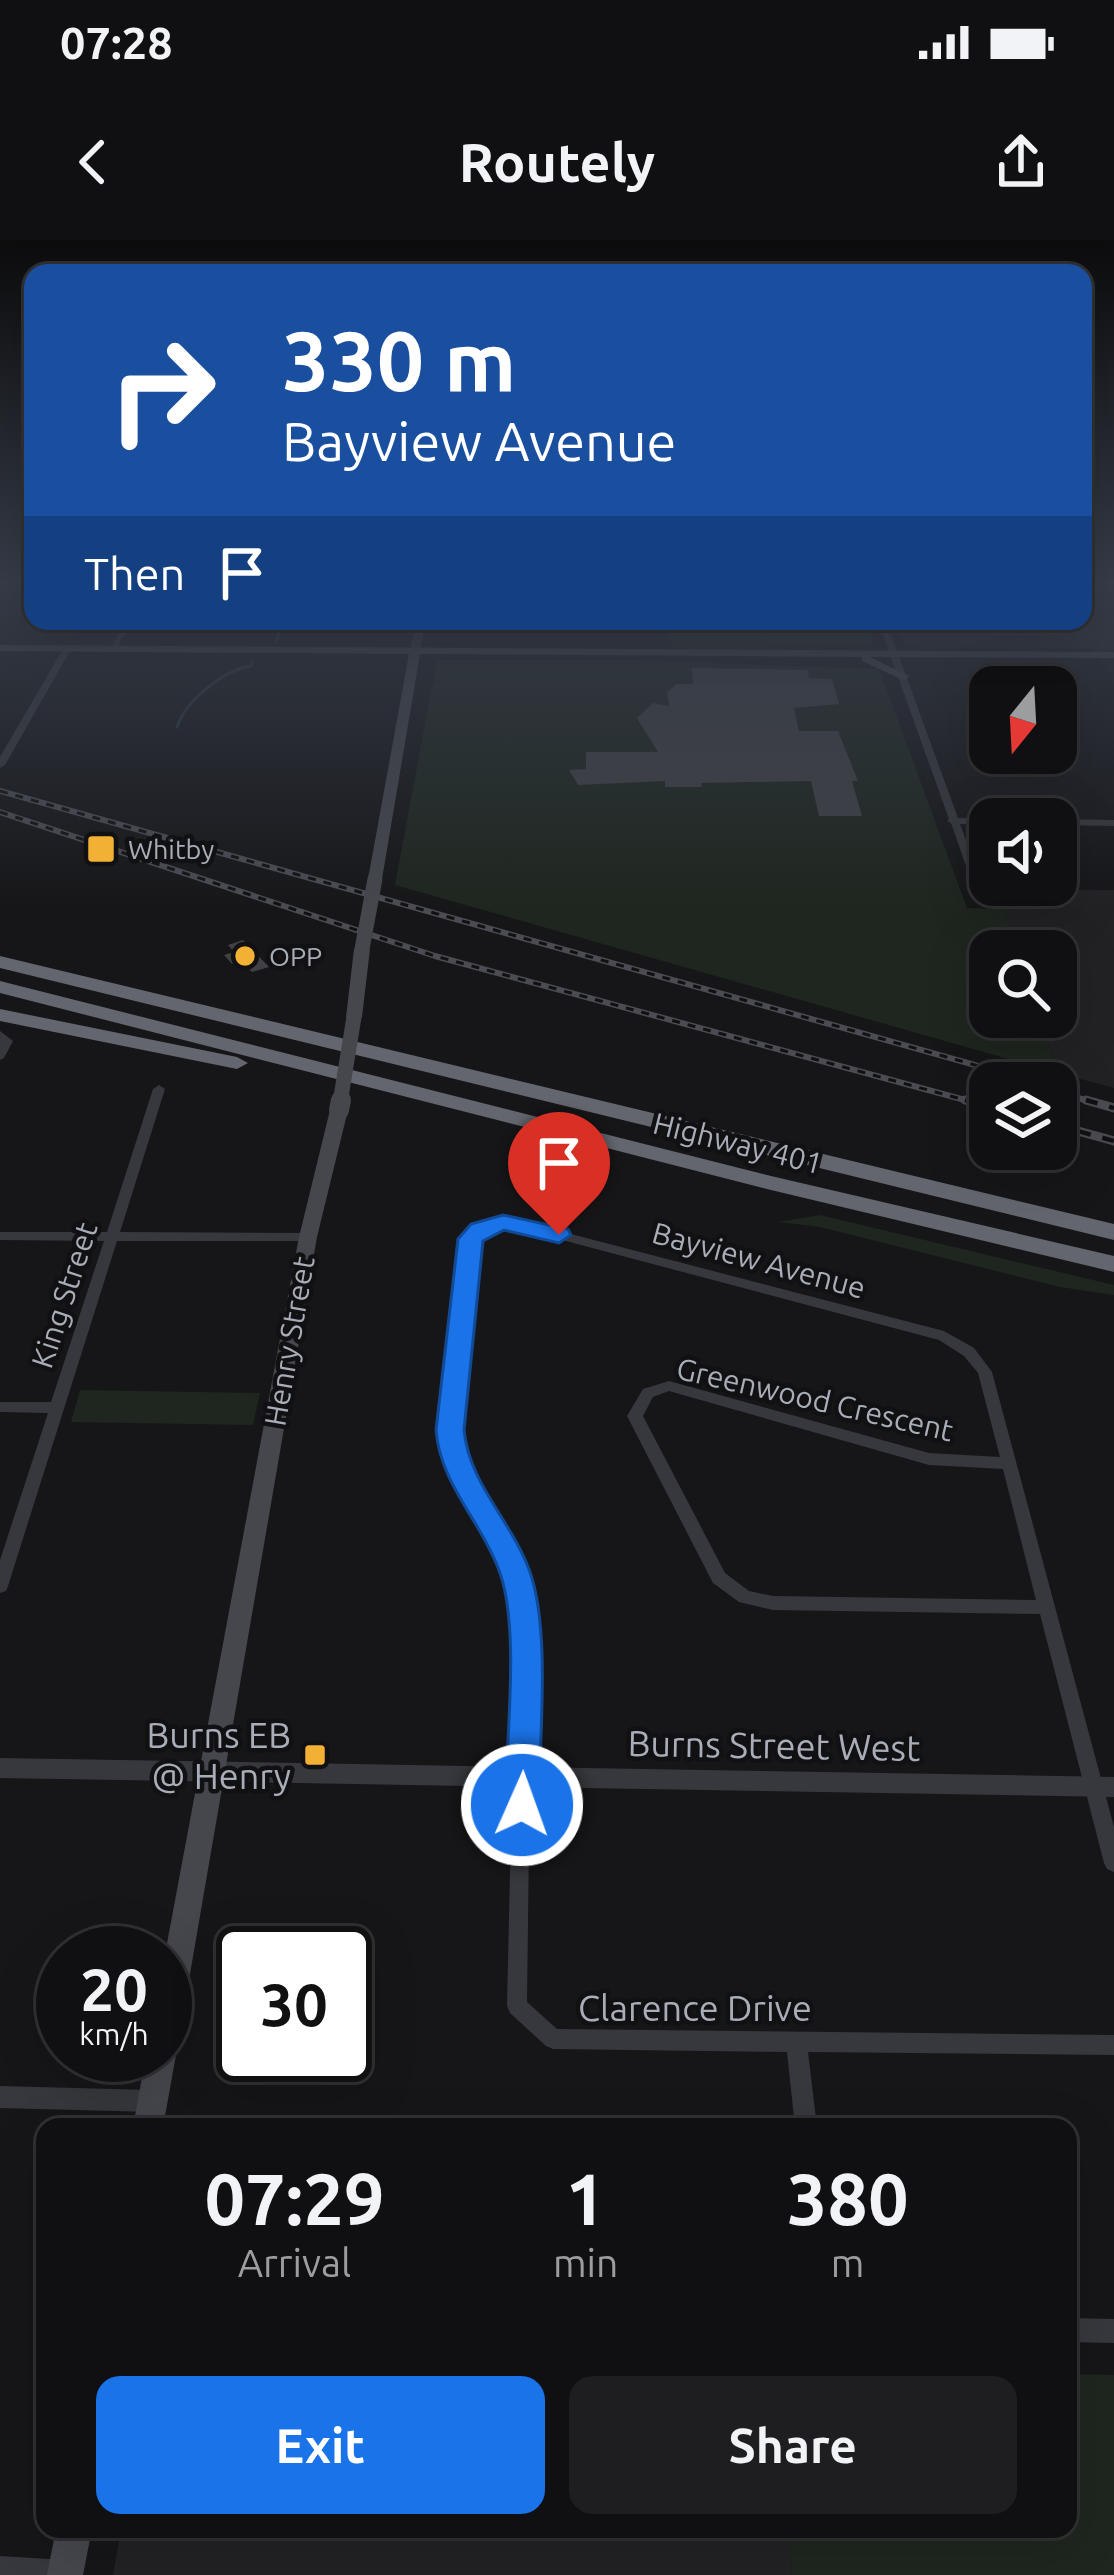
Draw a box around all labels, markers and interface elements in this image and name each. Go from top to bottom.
text: 07:28 [60,17,173,68]
icon: back [60,129,126,195]
icon: share [988,129,1054,195]
text: Routely [459,132,655,192]
icon: right [84,312,240,468]
text: 330 m [282,313,516,407]
text: Bayview Avenue [282,411,676,471]
icon: arrive [209,540,275,606]
text: Then [84,548,185,599]
north arrow [969,666,1077,774]
map controls [969,666,1077,1170]
button: sound [969,798,1077,906]
marker: Whitby [85,833,117,865]
place label: Whitby [128,834,214,864]
button: search [969,930,1077,1038]
place label: OPP [269,941,322,971]
marker: OPP [232,943,258,969]
button: layers [969,1062,1077,1170]
street label: Highway 401 [650,1106,826,1180]
pin [508,1112,610,1235]
icon: arrive [526,1130,592,1196]
street label: Bayview Avenue [649,1215,869,1305]
street label: King Street [24,1218,104,1372]
street label: Henry Street [257,1253,321,1429]
street label: Greenwood Crescent [673,1351,957,1447]
place label: Burns EB @ Henry [146,1714,291,1796]
street label: Burns Street West [627,1722,921,1768]
marker: Burns EB @ Henry [302,1742,328,1768]
position arrow [459,1742,585,1868]
speed limit sign: 30 [216,1926,372,2082]
text: 20 [80,1955,148,2022]
street label: Clarence Drive [578,1987,812,2028]
text: km/h [79,2017,149,2051]
text: 07:29 [204,2158,385,2239]
text: 1 [565,2158,606,2239]
text: 380 [787,2158,909,2239]
text: Arrival [238,2241,351,2284]
text: min [553,2241,618,2284]
text: m [831,2241,864,2284]
button: Exit [96,2376,545,2514]
button: Share [569,2376,1017,2514]

